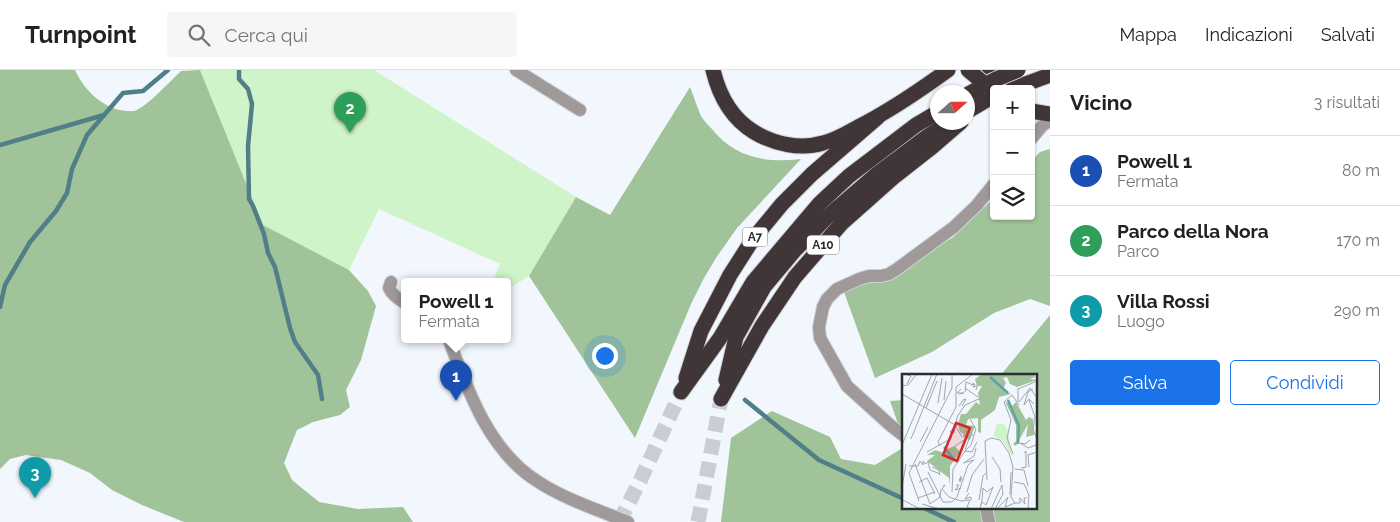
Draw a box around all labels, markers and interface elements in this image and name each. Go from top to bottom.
search box [167,12,517,57]
text: Turnpoint [25,20,137,49]
icon: search [185,21,213,49]
text: Cerca qui [225,24,308,46]
text: Mappa [1119,24,1177,45]
text: Indicazioni [1205,24,1293,45]
text: Salvati [1321,24,1375,45]
north arrow [930,85,975,130]
map controls [990,85,1035,220]
button: + [990,85,1035,130]
text: Vicino [1070,90,1132,115]
pin: 2 [334,92,366,133]
text: 3 risultati [1314,93,1380,112]
button: − [990,130,1035,175]
text: Powell 1 [1117,150,1192,172]
text: 1 [1082,161,1090,180]
text: 80 m [1342,161,1380,180]
text: Fermata [1117,172,1178,191]
button: layers [990,175,1035,220]
text: Parco della Nora [1117,220,1269,242]
road number: A7 [742,228,768,246]
text: 2 [1081,231,1091,250]
text: 170 m [1336,231,1380,250]
road number: A10 [807,236,839,254]
text: Parco [1117,242,1159,261]
popup [401,278,511,343]
text: Powell 1 [418,290,494,312]
text: Villa Rossi [1117,290,1210,312]
text: 3 [1082,301,1090,320]
text: 290 m [1334,301,1380,320]
text: Fermata [418,312,480,331]
text: Luogo [1117,312,1165,331]
your location [592,343,618,369]
pin: 1 [440,360,472,401]
button: Salva [1070,360,1220,405]
button: Condividi [1230,360,1380,405]
inset map [902,374,1038,510]
pin: 3 [19,457,51,498]

